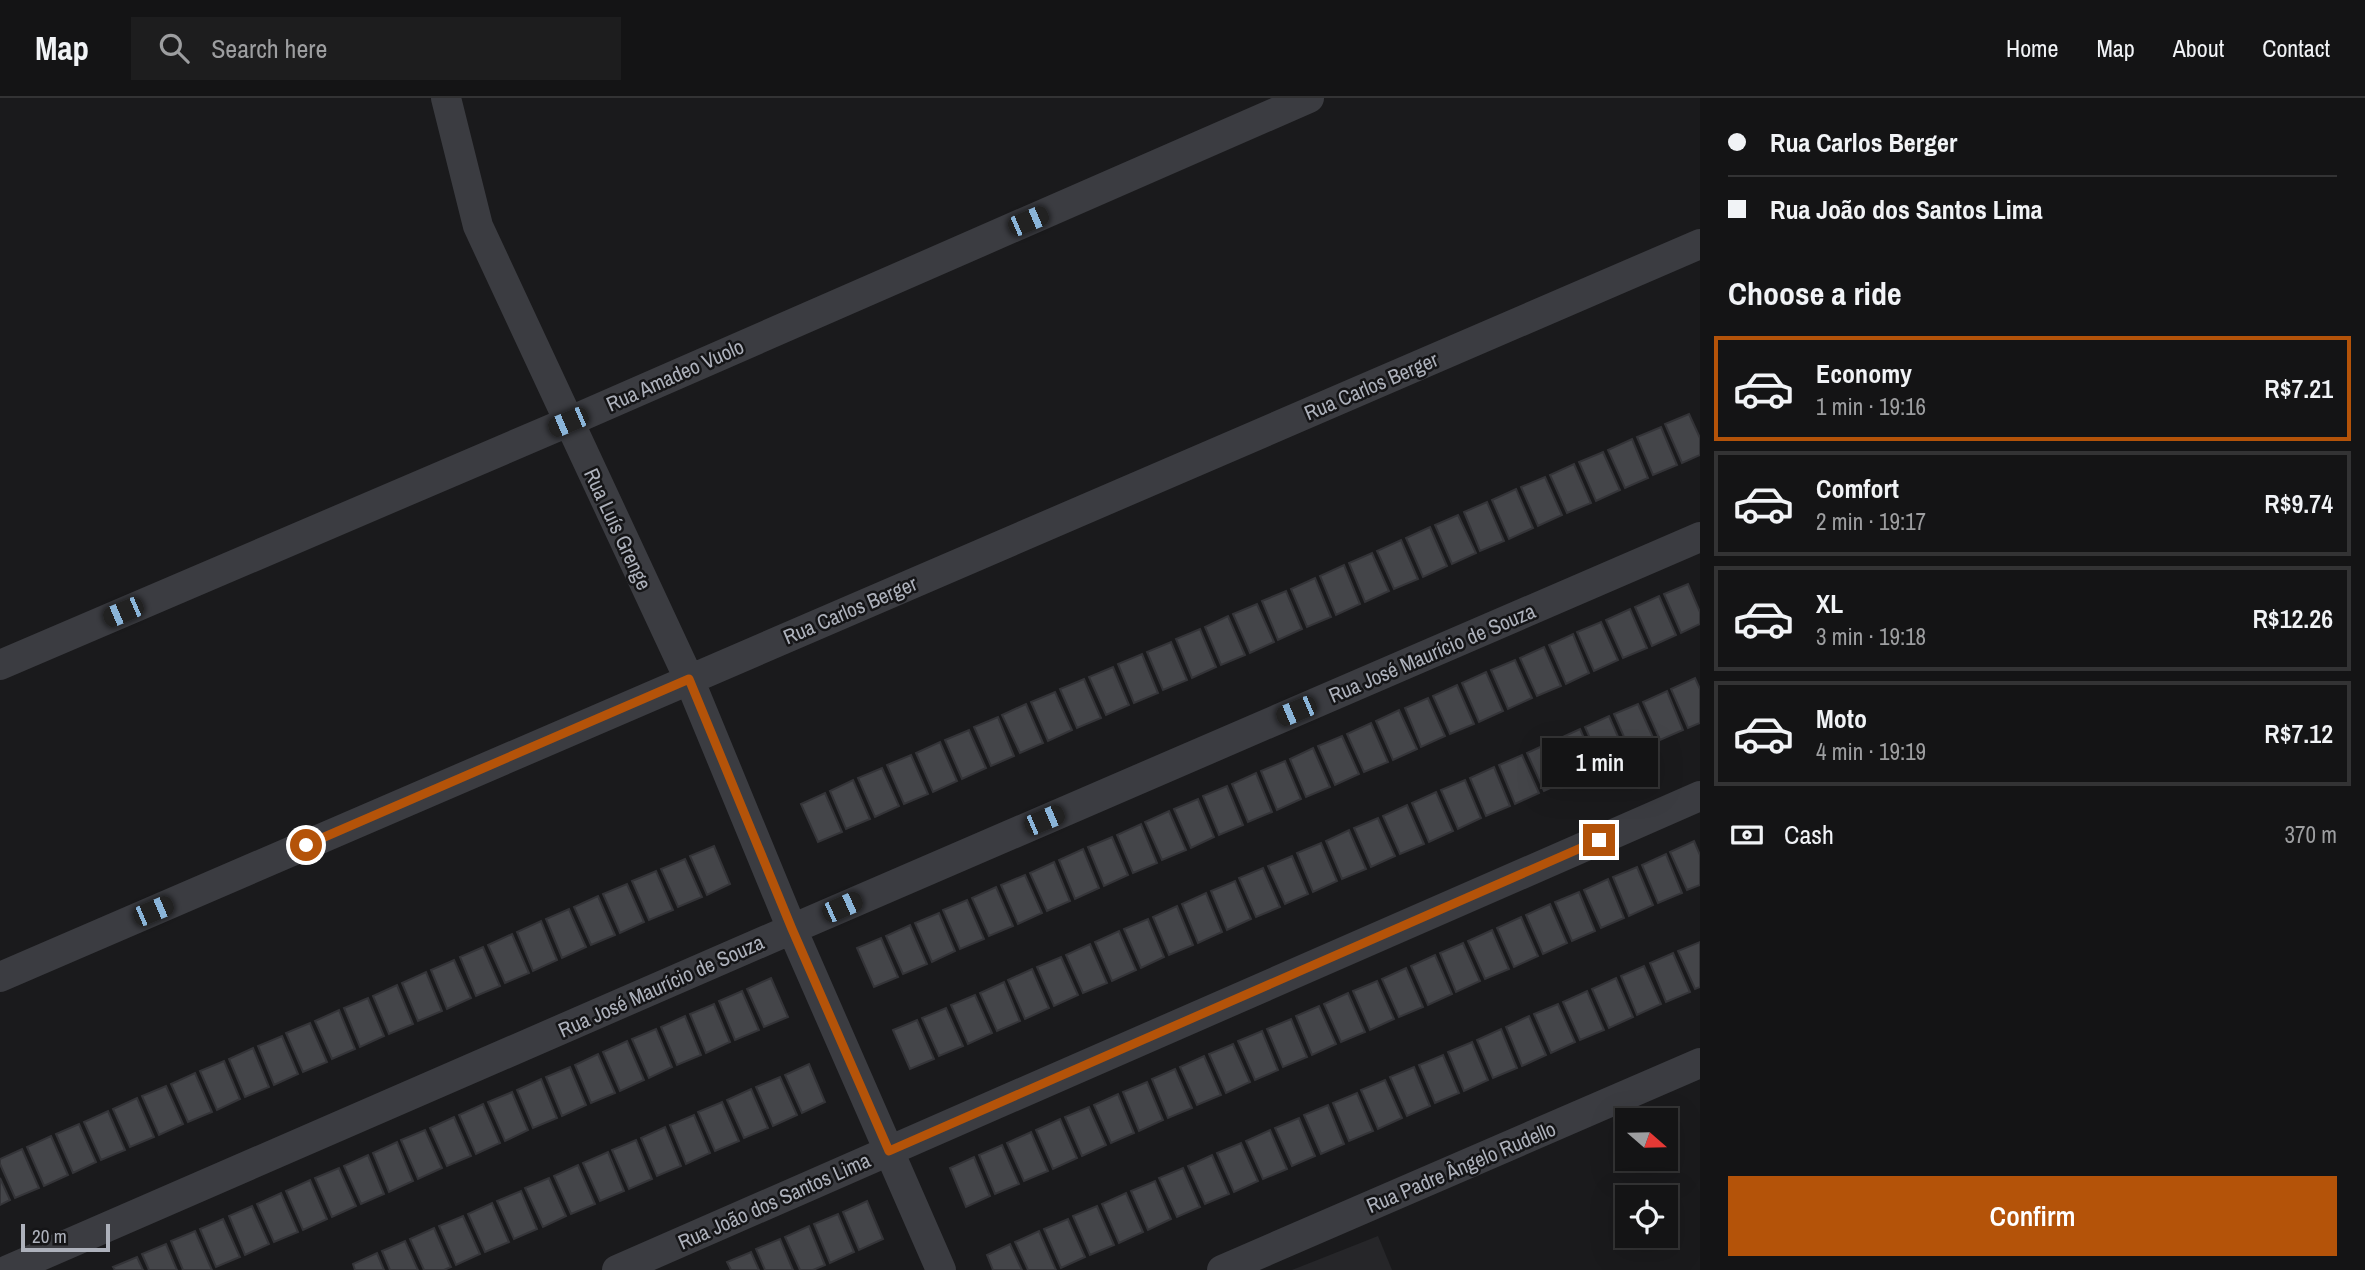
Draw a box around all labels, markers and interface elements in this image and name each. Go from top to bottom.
search box [131,17,621,80]
text: Map [35,26,89,70]
icon: search [155,29,193,67]
text: Search here [211,31,327,66]
text: Home [2006,32,2058,64]
text: Map [2096,32,2135,64]
text: About [2173,32,2224,64]
text: Contact [2262,32,2330,64]
text: Rua Carlos Berger [1770,125,1957,160]
text: Rua João dos Santos Lima [1770,192,2043,227]
car [1005,203,1052,239]
text: Choose a ride [1728,272,1902,315]
street label: Rua Amadeo Vuolo [602,332,748,418]
street label: Rua Carlos Berger [1300,345,1443,427]
text: Economy [1816,356,1912,391]
icon: car [1732,357,1795,420]
text: R$7.21 [2264,371,2333,406]
text: 1 min · 19:16 [1816,391,1926,422]
car [545,404,592,440]
street label: Rua Luís Grenge [577,463,659,595]
text: Comfort [1816,471,1899,506]
icon: car [1732,472,1795,535]
text: R$9.74 [2264,486,2333,521]
text: 2 min · 19:17 [1816,506,1926,537]
street label: Rua Carlos Berger [779,569,922,651]
text: XL [1816,586,1843,621]
icon: car [1732,587,1795,650]
car [100,594,147,630]
street label: Rua José Maurício de Souza [1324,596,1540,710]
text: R$12.26 [2252,601,2333,636]
text: 3 min · 19:18 [1816,621,1926,652]
car [1273,693,1320,729]
text: Moto [1816,701,1867,736]
icon: car [1732,702,1795,765]
text: R$7.12 [2264,716,2333,751]
text: 4 min · 19:19 [1816,736,1926,767]
callout: 1 min [1541,738,1657,788]
text: 1 min [1576,747,1624,778]
car [1021,802,1068,838]
icon: cash [1728,816,1766,854]
text: Cash [1784,817,1834,852]
text: 370 m [2285,819,2337,850]
route end [1583,824,1615,856]
route start [290,829,322,861]
car [819,889,866,925]
car [130,893,177,929]
street label: Rua José Maurício de Souza [554,927,769,1044]
north arrow [1615,1108,1678,1171]
map controls [1615,1108,1678,1248]
street label: Rua Padre Ângelo Rudello [1362,1114,1560,1220]
street label: Rua João dos Santos Lima [673,1145,875,1256]
button: Confirm [1728,1176,2337,1256]
button: locate [1615,1185,1678,1248]
scale bar [21,1221,110,1253]
text: 20 m [32,1223,67,1249]

